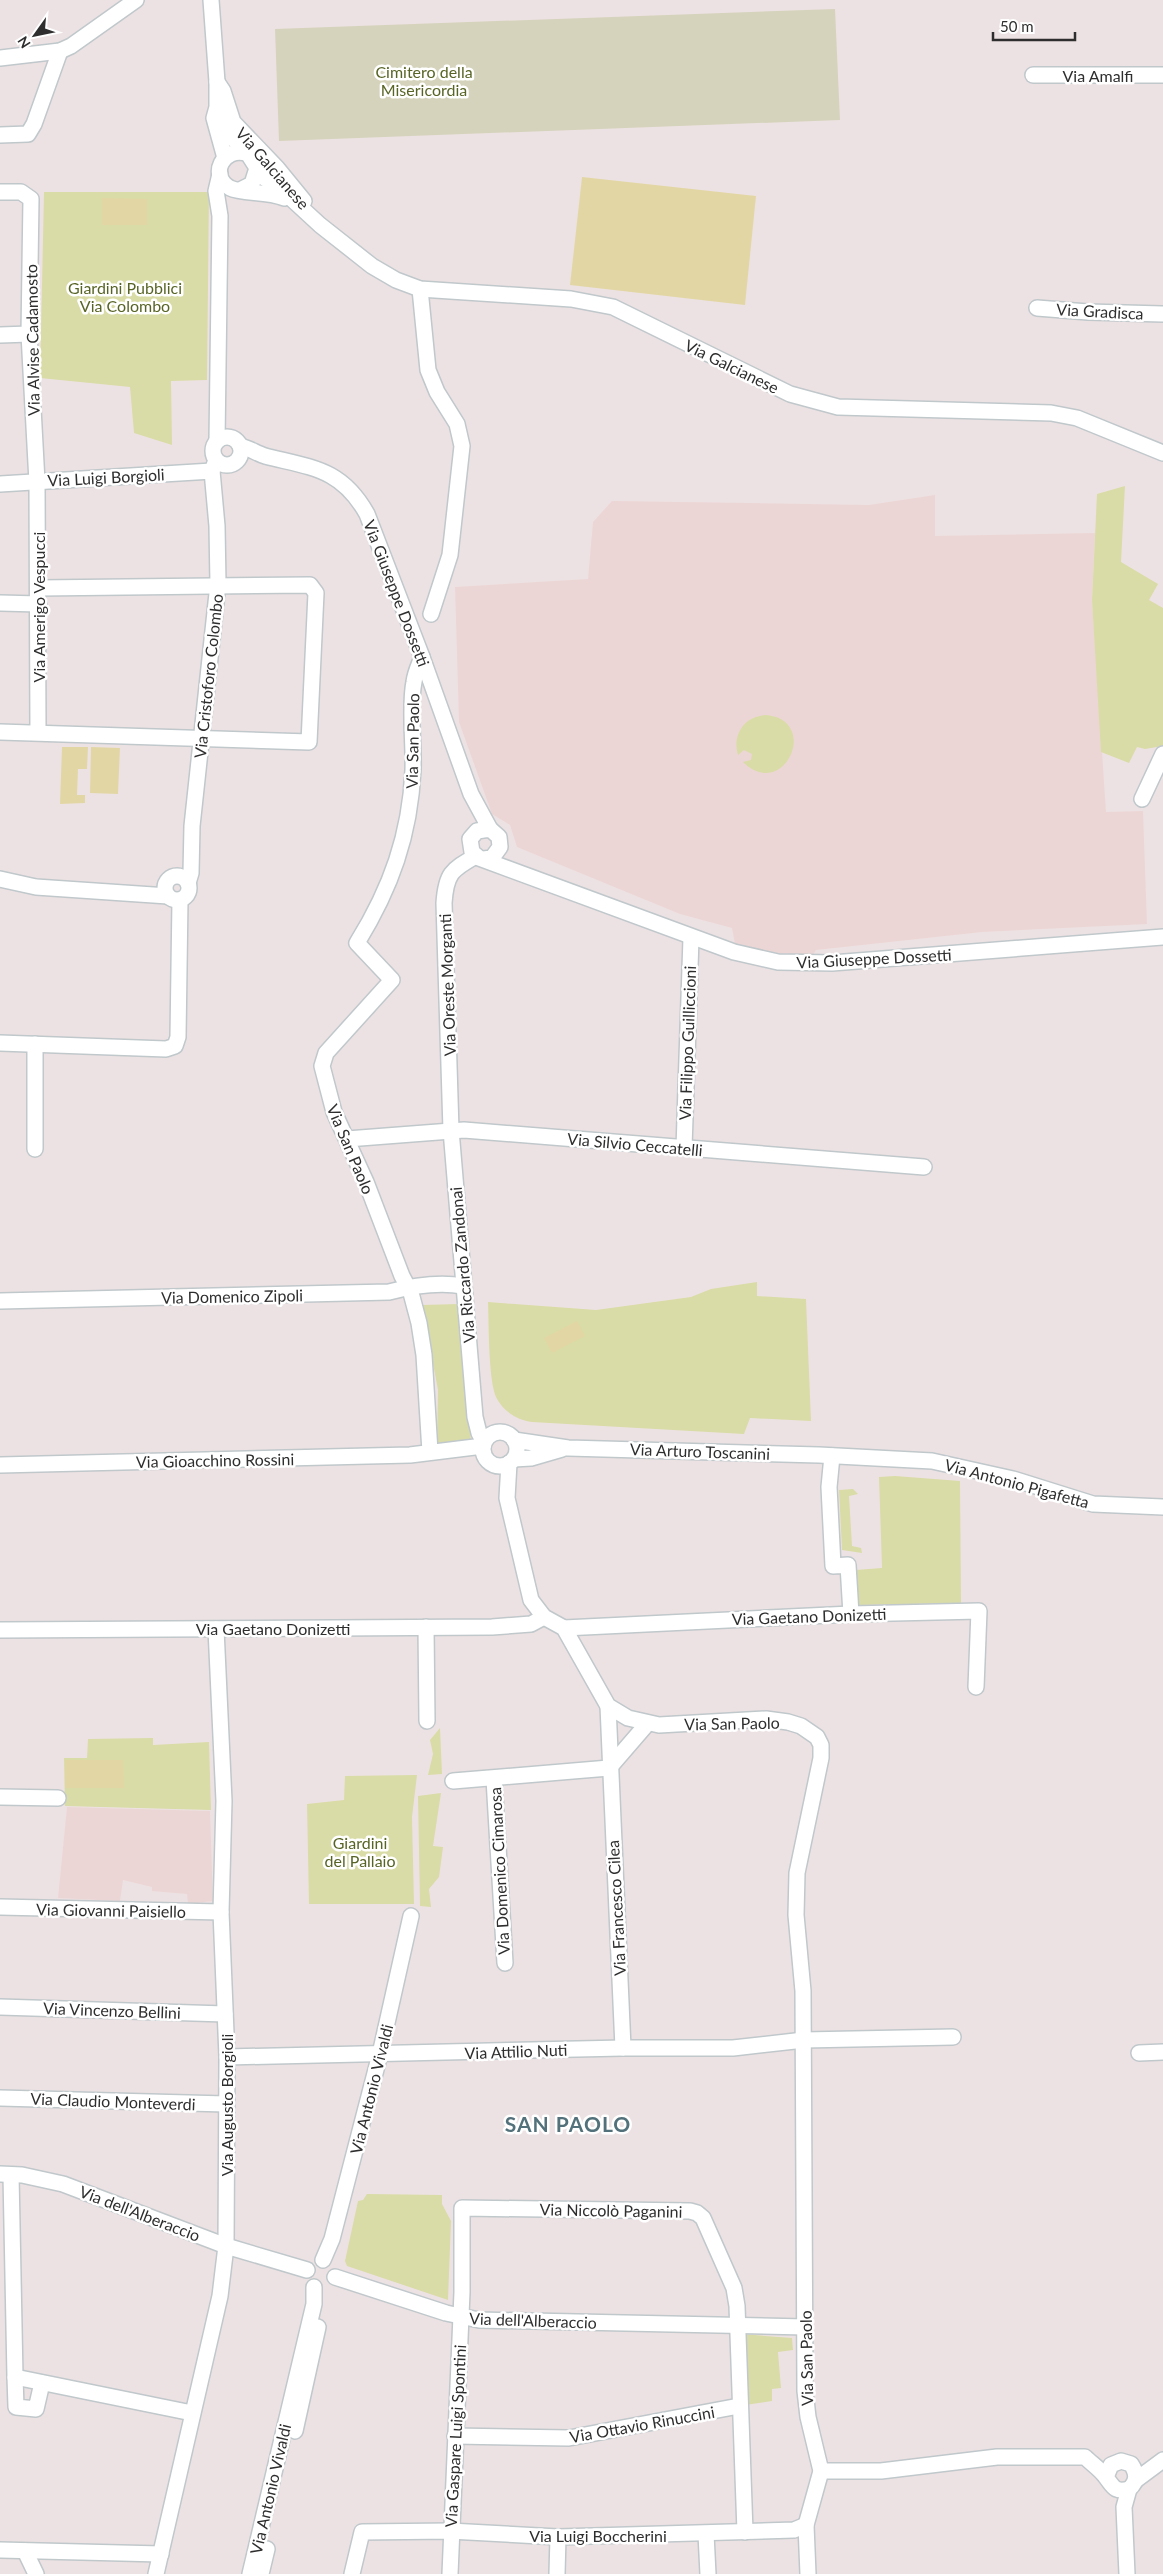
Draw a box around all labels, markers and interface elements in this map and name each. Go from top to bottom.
north arrow [10,10,60,60]
scale bar [993,10,1076,42]
text: 50 m [1000,17,1034,35]
text: N [14,33,34,52]
park label: Cimitero della Misericordia [375,62,473,99]
street label: Via Amalfi [1062,66,1134,85]
street label: Via Galcianese [232,123,314,213]
street label: Via Alvise Cadamosto [21,264,43,416]
park label: Giardini Pubblici Via Colombo [68,278,182,315]
street label: Via Gradisca [1056,299,1144,323]
street label: Via Galcianese [682,335,782,397]
street label: Via Luigi Borgioli [47,464,165,490]
street label: Via Giuseppe Dossetti [360,517,434,669]
street label: Via Amerigo Vespucci [29,532,48,682]
street label: Via Cristoforo Colombo [190,593,226,759]
street label: Via San Paolo [402,693,422,789]
street label: Via Oreste Morganti [435,913,459,1057]
street label: Via Giuseppe Dossetti [796,944,952,972]
street label: Via Filippo Guilliccioni [675,965,699,1121]
street label: Via San Paolo [324,1101,378,1197]
street label: Via Silvio Ceccatelli [567,1129,703,1159]
street label: Via Riccardo Zandonai [446,1186,478,1344]
street label: Via Domenico Zipoli [161,1285,303,1307]
street label: Via Arturo Toscanini [630,1439,770,1463]
street label: Via Gioacchino Rossini [136,1449,294,1471]
street label: Via Antonio Pigafetta [943,1455,1091,1511]
street label: Via Gaetano Donizetti [731,1604,887,1628]
street label: Via Gaetano Donizetti [196,1619,350,1638]
street label: Via San Paolo [684,1713,780,1733]
street label: Via Domenico Cimarosa [485,1787,513,1955]
park label: Giardini del Pallaio [325,1833,396,1870]
street label: Via Francesco Cilea [603,1840,629,1976]
street label: Via Giovanni Paisiello [36,1899,186,1921]
street label: Via Vincenzo Bellini [43,1998,181,2022]
street label: Via Antonio Vivaldi [346,2022,396,2156]
street label: Via Augusto Borgioli [217,2034,236,2176]
street label: Via Attilio Nuti [464,2040,568,2062]
street label: Via Claudio Monteverdi [30,2089,196,2113]
district label: SAN PAOLO [505,2111,631,2136]
street label: Via dell'Alberaccio [77,2181,203,2245]
street label: Via Niccolò Paganini [539,2199,683,2221]
street label: Via dell'Alberaccio [469,2308,597,2332]
street label: Via San Paolo [796,2310,816,2406]
street label: Via Gaspare Luigi Spontini [441,2344,469,2528]
street label: Via Ottavio Rinuccini [568,2402,716,2446]
street label: Via Antonio Vivaldi [246,2422,294,2556]
street label: Via Luigi Boccherini [529,2526,667,2545]

